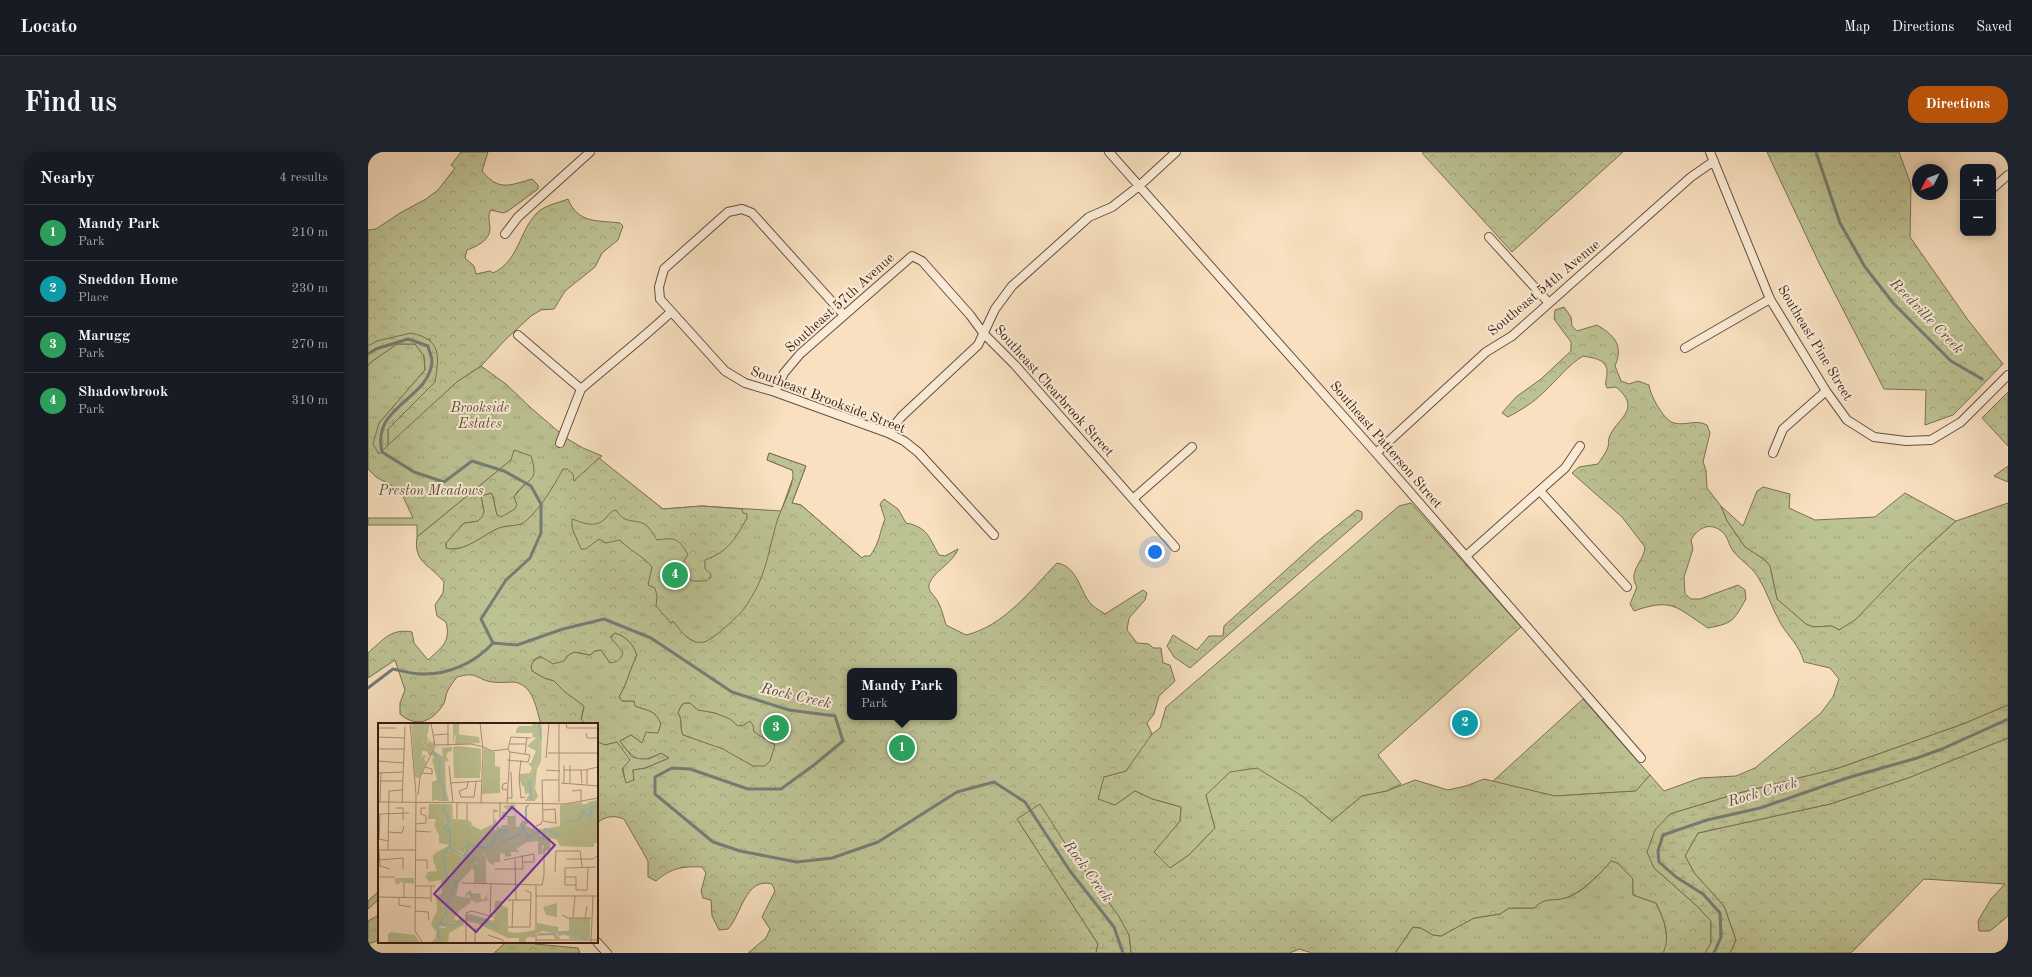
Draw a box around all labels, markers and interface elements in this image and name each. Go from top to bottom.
text: Locato [20,18,77,37]
text: Map [1844,20,1870,34]
text: Directions [1892,20,1954,34]
text: Saved [1976,20,2012,34]
button: Directions [1908,86,2008,123]
text: Find us [24,90,117,118]
north arrow [1912,164,1948,200]
map controls [1960,164,1996,236]
button: + [1960,164,1996,200]
text: Nearby [40,170,95,187]
text: 4 results [279,171,328,184]
button: − [1960,200,1996,236]
text: Mandy Park [78,217,160,232]
text: 1 [49,226,57,239]
text: 210 m [291,226,328,239]
text: Park [78,235,105,248]
street label: Southeast 54th Avenue [1485,237,1603,339]
street label: Southeast 57th Avenue [783,251,897,355]
text: Sneddon Home [78,273,178,288]
water label: Reedville Creek [1886,276,1966,358]
text: 2 [49,282,57,295]
text: 230 m [291,282,328,295]
street label: Southeast Pine Street [1775,283,1855,403]
text: Place [78,291,108,304]
street label: Southeast Clearbrook Street [992,323,1117,459]
text: Marugg [78,329,130,344]
text: 3 [49,338,57,351]
text: 270 m [291,338,328,351]
text: Park [78,347,105,360]
street label: Southeast Brookside Street [748,364,908,436]
street label: Southeast Patterson Street [1327,379,1445,511]
text: Shadowbrook [78,385,168,400]
text: 4 [49,394,57,407]
text: 310 m [291,394,328,407]
park label: Brookside Estates [449,401,510,431]
text: Park [78,403,105,416]
park label: Preston Meadows [377,484,484,498]
your location [1145,542,1165,562]
pin: 4 [662,560,688,590]
popup [847,668,957,720]
text: Mandy Park [861,679,943,694]
water label: Rock Creek [758,681,833,712]
text: Park [861,697,888,710]
pin: 2 [1452,708,1478,738]
pin: 3 [763,713,789,743]
inset map [378,723,598,943]
pin: 1 [889,733,915,763]
water label: Rock Creek [1725,776,1800,810]
water label: Rock Creek [1059,838,1114,905]

